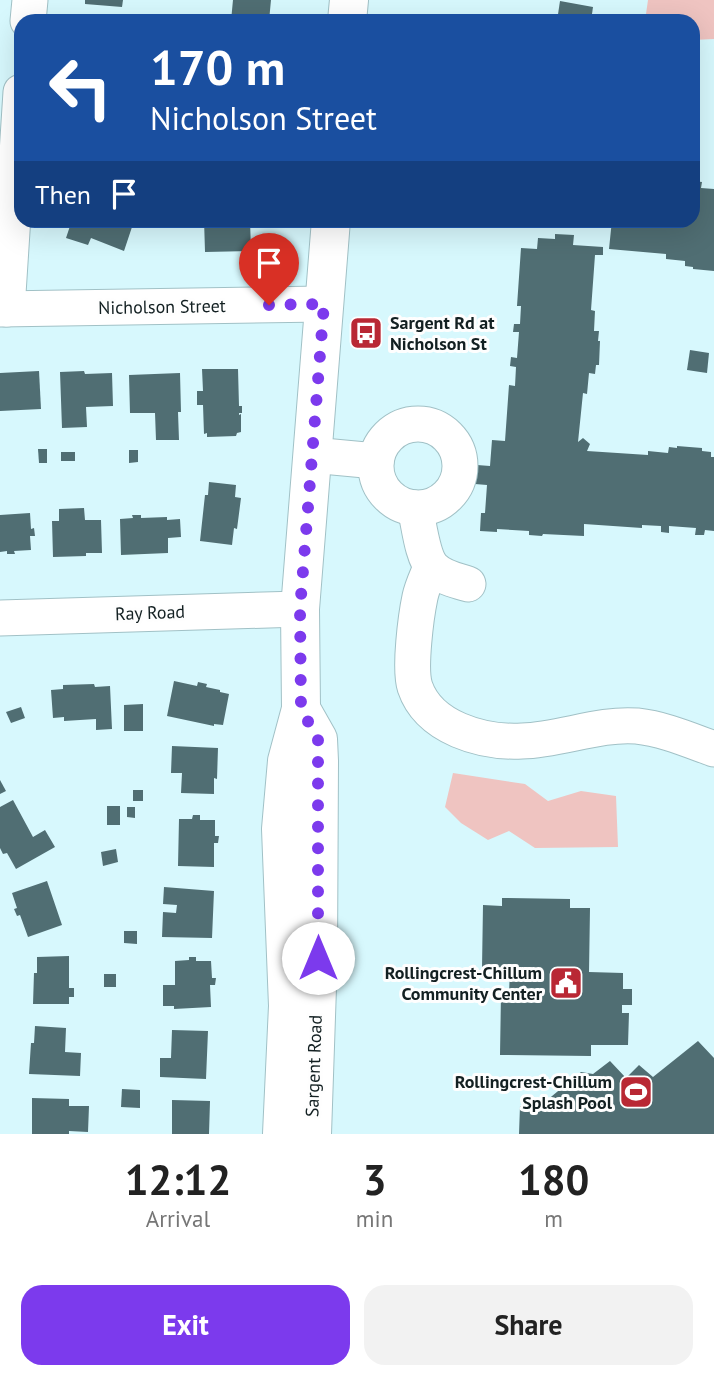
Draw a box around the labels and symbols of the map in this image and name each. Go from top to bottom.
pin [239,233,299,305]
street label: Nicholson Street [98,294,226,319]
place label: Sargent Rd at Nicholson St [390,311,495,355]
bus stop icon: Sargent Rd at Nicholson St [347,314,385,352]
street label: Ray Road [115,600,185,625]
position arrow [281,921,355,995]
place label: Rollingcrest-Chillum Community Center [385,961,543,1005]
public building icon: Rollingcrest-Chillum Community Center [547,964,585,1002]
street label: Sargent Road [300,1014,327,1117]
place label: Rollingcrest-Chillum Splash Pool [455,1070,613,1114]
sports icon: Rollingcrest-Chillum Splash Pool [617,1073,655,1111]

